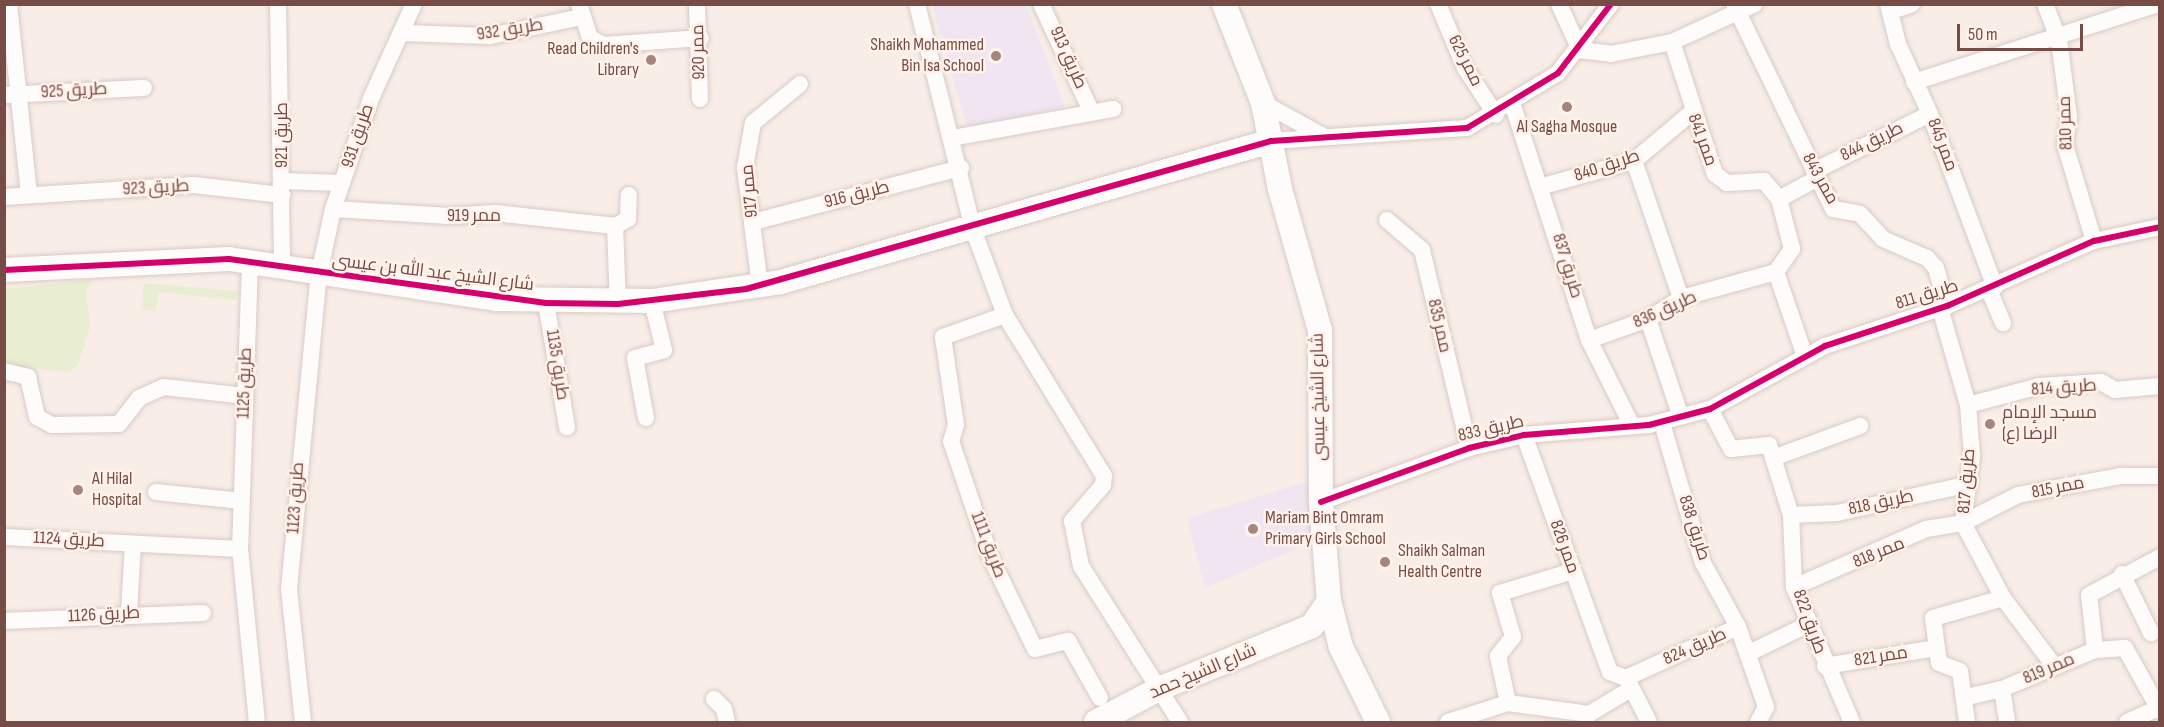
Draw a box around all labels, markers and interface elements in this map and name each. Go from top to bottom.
scale bar [1960,12,2086,50]
street label: طريق 932 [475,14,545,46]
street label: ممر 920 [688,24,710,80]
street label: طريق 913 [1045,24,1091,92]
text: 50 m [1968,24,1998,45]
street label: ممر 625 [1443,32,1487,90]
place label: Shaikh Mohammed Bin Isa School [870,35,984,78]
place label: Read Children's Library [547,39,639,82]
marker: Shaikh Mohammed Bin Isa School [989,49,1003,63]
marker: Read Children's Library [644,53,658,67]
street label: طريق 925 [40,78,108,104]
street label: ممر 810 [2054,96,2078,150]
marker: Al Sagha Mosque [1560,100,1574,114]
street label: طريق 931 [337,101,379,171]
street label: طريق 921 [271,102,293,168]
street label: ممر 841 [1683,111,1721,169]
street label: ممر 845 [1922,115,1962,175]
place label: Al Sagha Mosque [1517,116,1617,138]
street label: طريق 844 [1837,118,1907,166]
street label: طريق 840 [1571,145,1643,187]
street label: ممر 843 [1797,150,1843,208]
street label: ممر 917 [737,163,763,219]
street label: طريق 923 [122,175,190,201]
street label: طريق 916 [822,177,892,213]
street label: ممر 919 [447,205,501,227]
street label: طريق 837 [1547,231,1587,301]
street label: شارع الشيخ عبد الله بن عيسى [331,250,535,296]
street label: طريق 811 [1893,275,1961,315]
street label: طريق 836 [1630,286,1700,334]
street label: ممر 835 [1422,297,1456,355]
street label: طريق 1135 [541,328,573,402]
street label: شارع الشيخ عيسى [1307,333,1331,461]
street label: طريق 1125 [233,347,257,419]
street label: طريق 814 [2030,375,2098,401]
place label: مسجد الإمام الرضا (ع) [2002,403,2097,446]
street label: طريق 833 [1456,411,1526,447]
marker: مسجد الإمام الرضا (ع) [1983,417,1997,431]
street label: طريق 817 [1953,448,1981,514]
street label: طريق 1123 [283,461,309,535]
place label: Al Hilal Hospital [92,469,142,512]
street label: ممر 815 [2030,472,2086,504]
marker: Al Hilal Hospital [69,481,87,499]
street label: طريق 818 [1846,486,1916,520]
street label: طريق 838 [1673,493,1715,563]
place label: Mariam Bint Omram Primary Girls School [1265,508,1386,550]
street label: طريق 1111 [966,509,1010,581]
street label: ممر 826 [1544,517,1584,577]
marker: Mariam Bint Omram Primary Girls School [1246,522,1260,536]
street label: طريق 1124 [33,527,105,553]
street label: ممر 818 [1850,533,1908,573]
place label: Shaikh Salman Health Centre [1398,541,1485,584]
marker: Shaikh Salman Health Centre [1376,553,1394,571]
street label: طريق 822 [1787,587,1831,657]
street label: طريق 1126 [67,602,141,628]
street label: طريق 824 [1660,624,1730,670]
street label: شارع الشيخ حمد [1146,640,1260,704]
street label: ممر 821 [1853,642,1909,672]
street label: ممر 819 [2020,648,2078,690]

